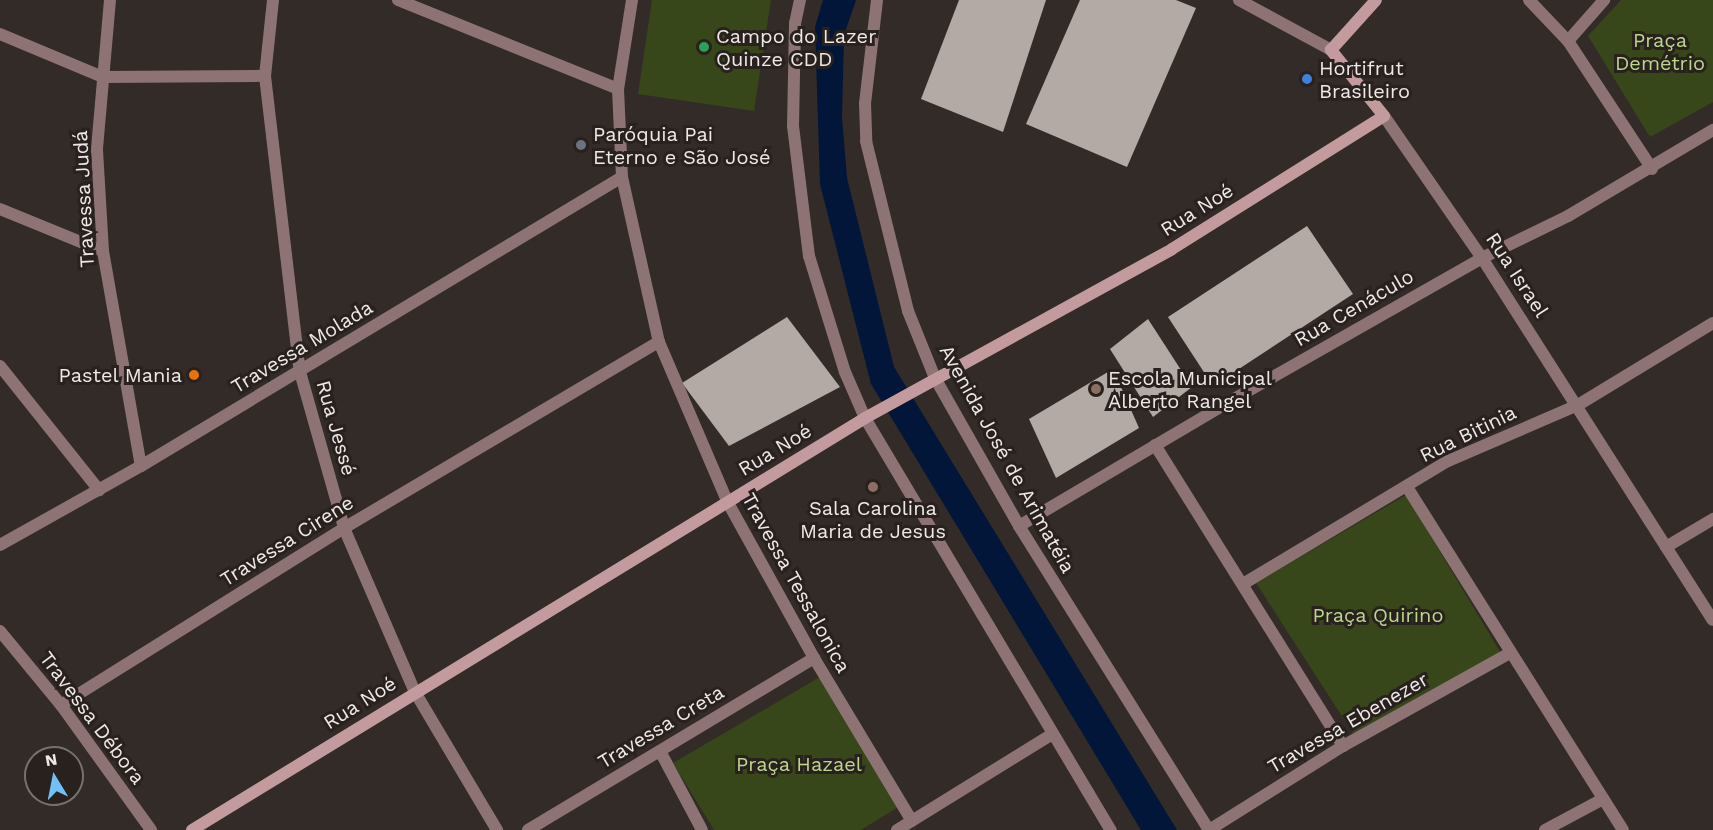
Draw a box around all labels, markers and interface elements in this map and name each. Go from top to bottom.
place label: Campo do Lazer Quinze CDD [716,24,876,71]
park label: Praça Demétrio [1615,29,1705,76]
marker: Campo do Lazer Quinze CDD [697,40,711,54]
place label: Hortifrut Brasileiro [1319,56,1410,103]
marker: Hortifrut Brasileiro [1300,72,1314,86]
place label: Paróquia Pai Eterno e São José [593,122,771,169]
street label: Travessa Judá [68,129,100,269]
marker: Paróquia Pai Eterno e São José [574,138,588,152]
street label: Rua Noé [1156,178,1238,242]
street label: Rua Israel [1481,228,1553,322]
street label: Rua Cenáculo [1290,264,1418,352]
street label: Travessa Molada [227,295,377,399]
street label: Avenida José de Arimatéia [934,340,1080,578]
place label: Pastel Mania [58,363,182,387]
place label: Escola Municipal Alberto Rangel [1108,366,1272,413]
marker: Pastel Mania [187,368,201,382]
street label: Rua Jessé [311,377,361,479]
marker: Escola Municipal Alberto Rangel [1089,382,1103,396]
street label: Rua Bitinia [1416,400,1520,468]
street label: Rua Noé [734,419,816,481]
marker: Sala Carolina Maria de Jesus [866,480,880,494]
street label: Travessa Tessalonica [736,488,856,678]
street label: Travessa Cirene [216,490,358,592]
place label: Sala Carolina Maria de Jesus [800,496,946,543]
park label: Praça Quirino [1312,603,1444,627]
street label: Travessa Débora [34,647,150,789]
street label: Travessa Ebenezer [1263,667,1433,779]
street label: Rua Noé [319,671,401,735]
street label: Travessa Creta [593,680,729,774]
north arrow [24,746,84,806]
text: N [44,749,59,770]
park label: Praça Hazael [736,752,862,776]

